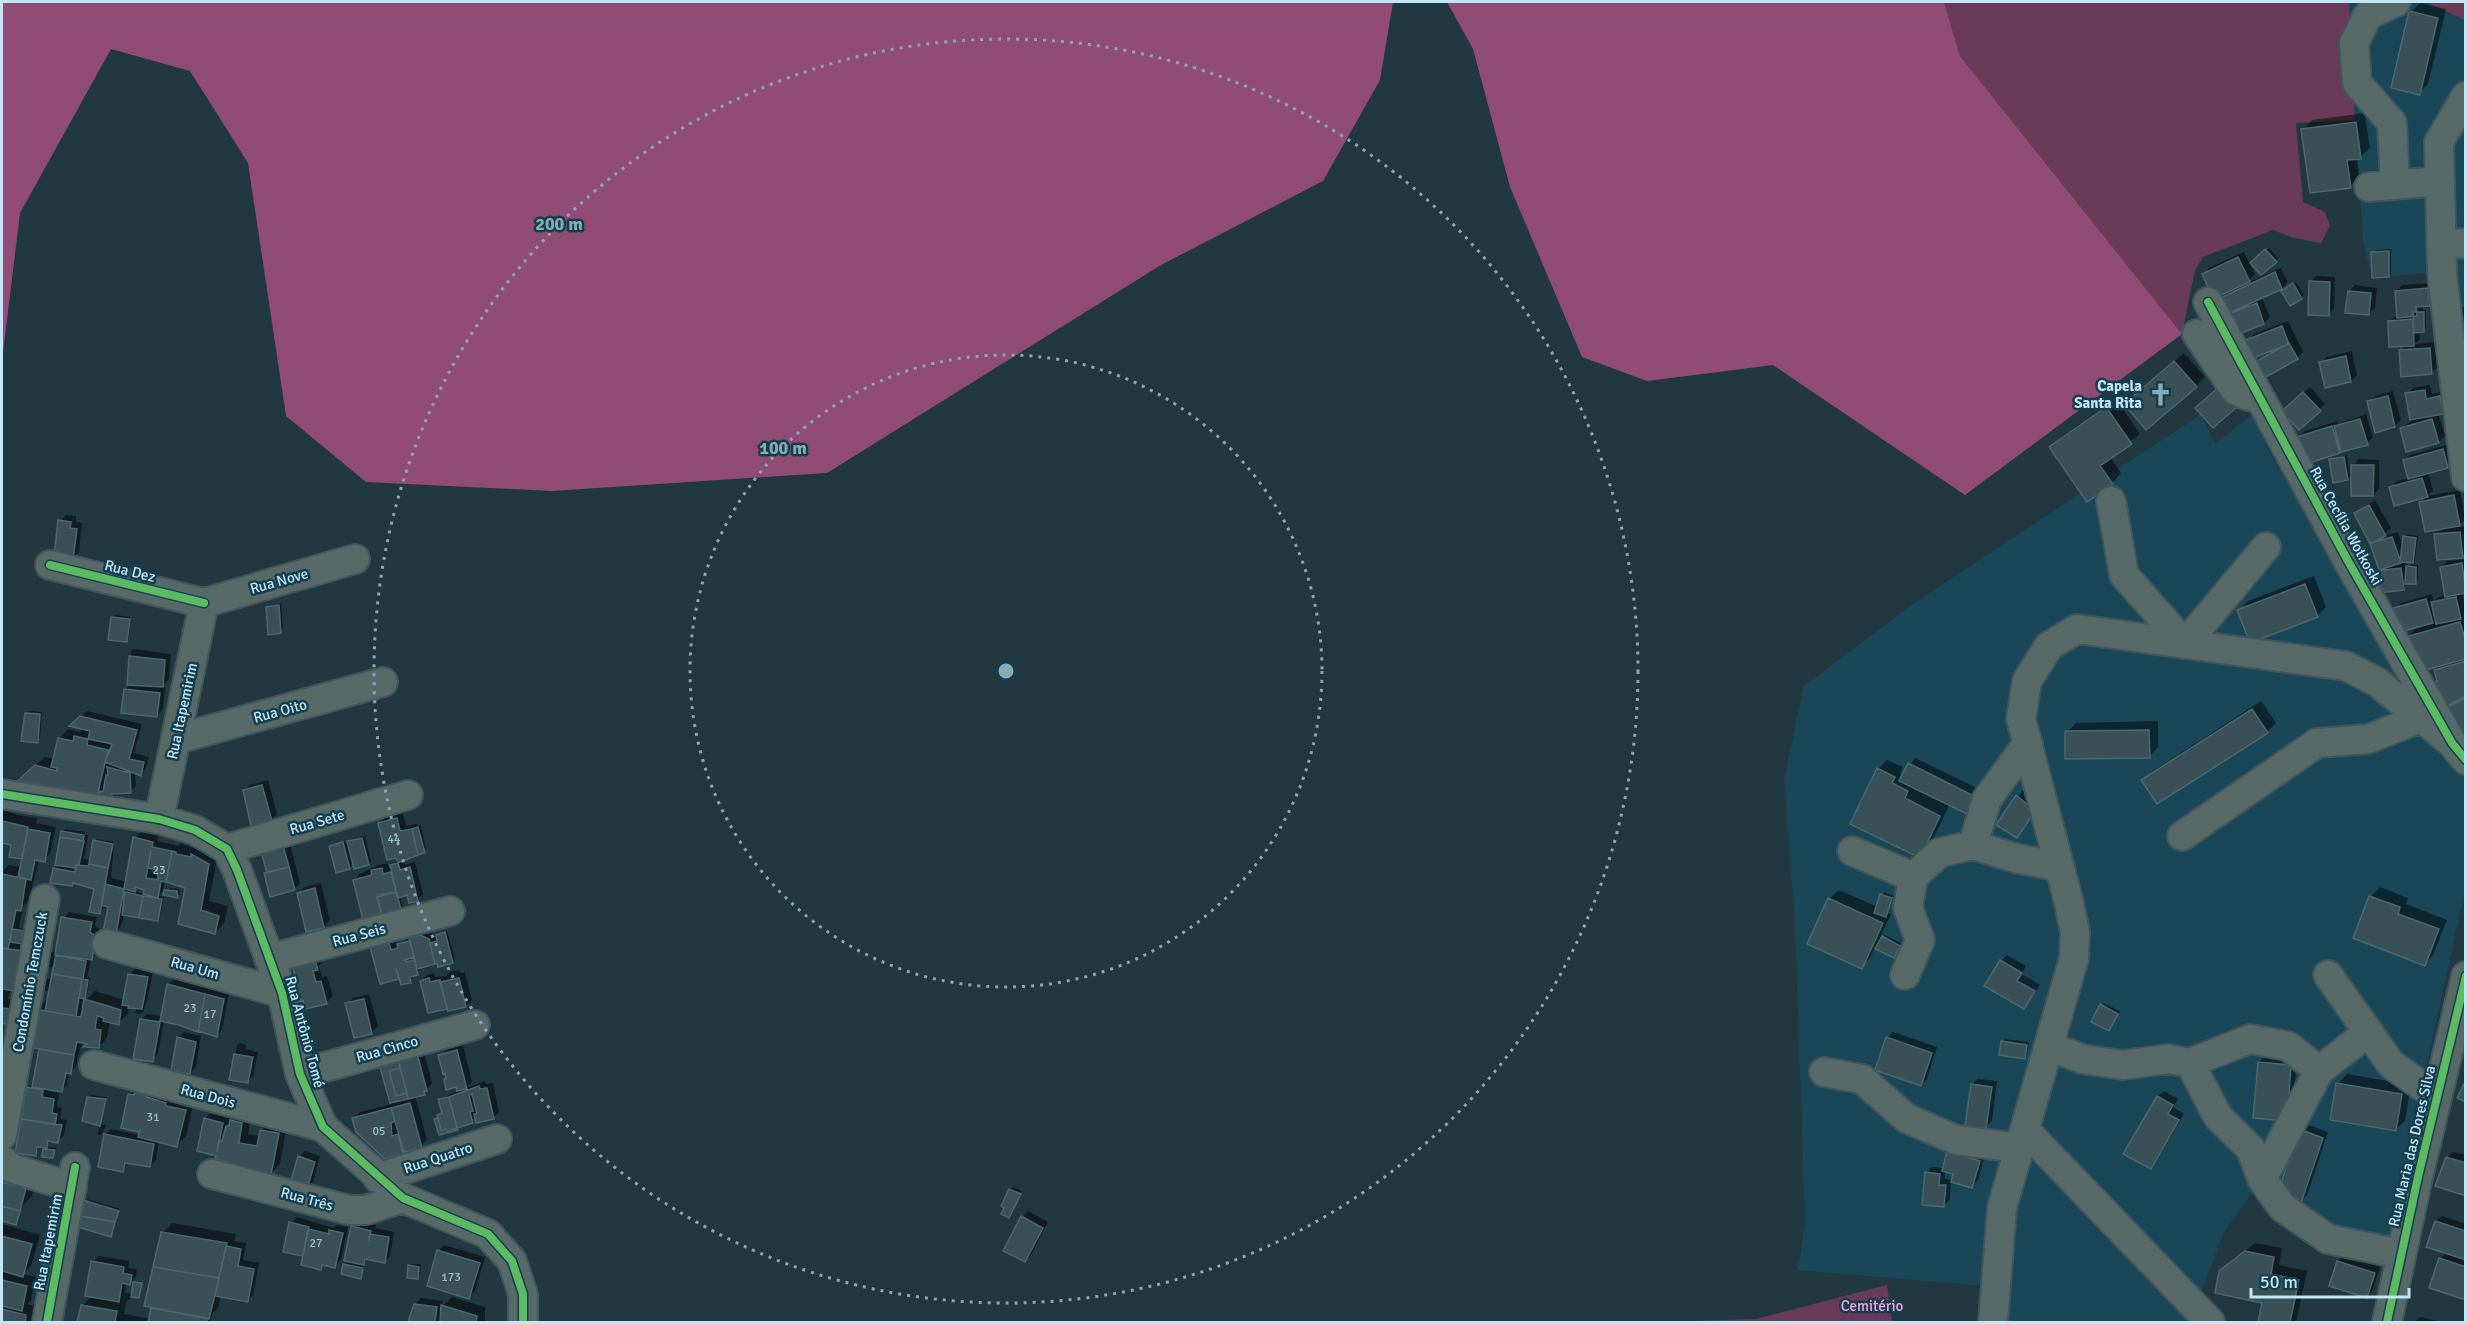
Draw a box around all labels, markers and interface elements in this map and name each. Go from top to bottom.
text: 200 m [535,213,583,235]
place label: Capela Santa Rita [2074,377,2142,412]
church icon: Capela Santa Rita [2147,382,2173,408]
text: 100 m [759,437,807,459]
street label: Rua Cecília Wotkoski [2306,463,2386,589]
street label: Rua Dez [103,556,158,586]
street label: Rua Nove [248,564,310,598]
street label: Rua Itapemirim [163,661,201,761]
centre of rings [996,661,1016,681]
street label: Rua Oito [251,695,309,727]
street label: Rua Sete [287,806,347,838]
house number: 44 [388,832,401,847]
house number: 23 [153,863,165,878]
street label: Condomínio Temczuck [9,910,51,1054]
street label: Rua Seis [330,919,388,951]
street label: Rua Um [169,952,221,984]
street label: Rua Antônio Tomé [281,974,329,1090]
house number: 23 [184,1001,196,1016]
house number: 17 [204,1007,216,1022]
street label: Rua Cinco [354,1031,420,1066]
street label: Rua Maria das Dores Silva [2385,1064,2439,1228]
street label: Rua Dois [179,1080,238,1112]
house number: 31 [147,1110,159,1125]
house number: 05 [373,1124,385,1139]
street label: Rua Quatro [401,1138,475,1178]
street label: Rua Três [279,1183,336,1215]
street label: Rua Itapemirim [30,1192,66,1292]
house number: 27 [310,1236,322,1251]
scale bar [2251,1261,2408,1299]
house number: 173 [441,1270,461,1285]
text: 50 m [2260,1271,2298,1293]
park label: Cemitério [1841,1297,1904,1315]

